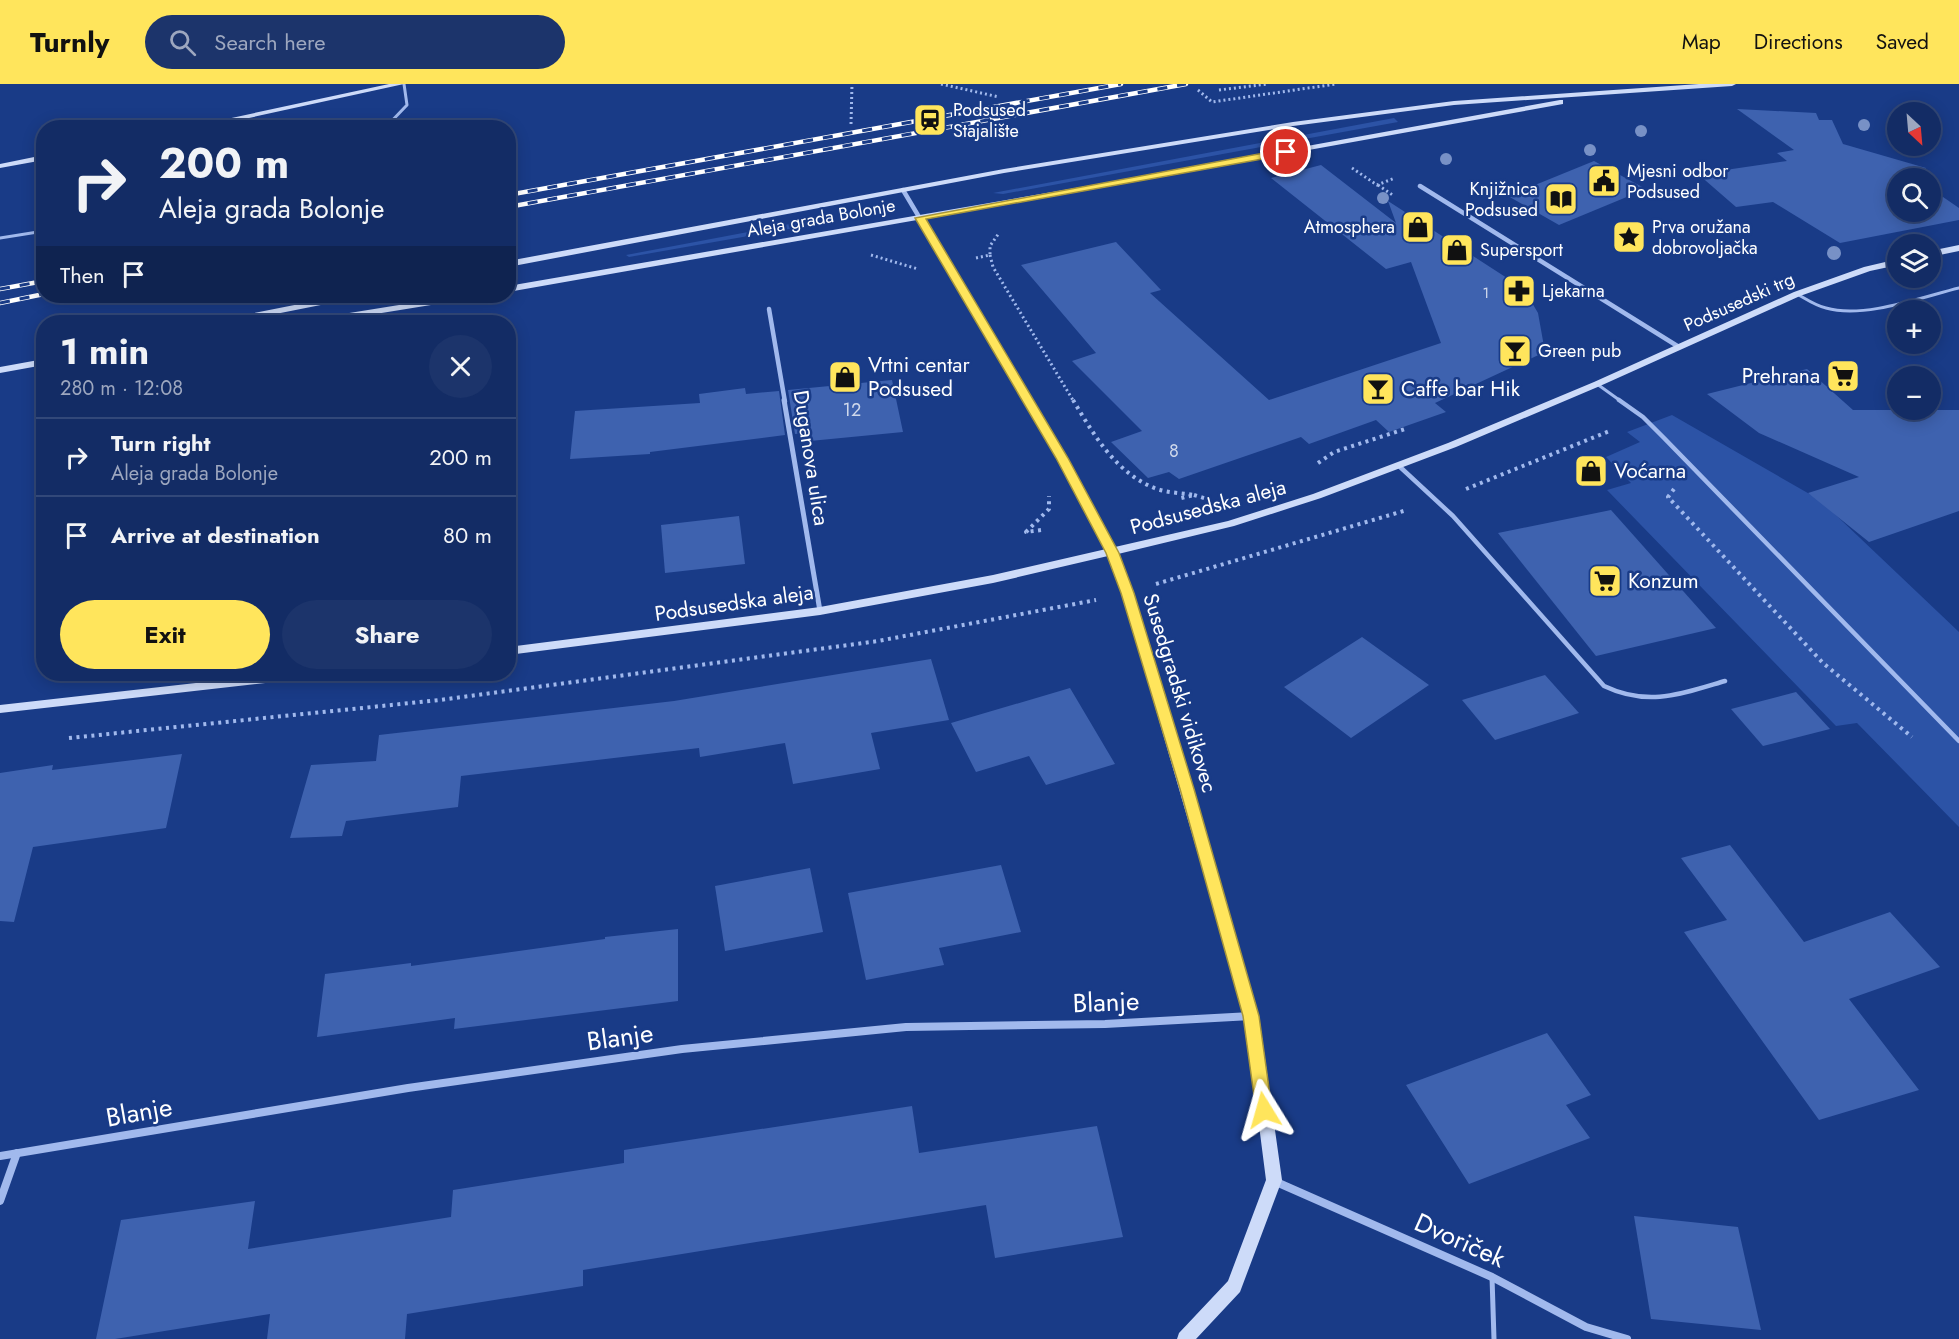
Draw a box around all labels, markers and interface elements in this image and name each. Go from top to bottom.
search box [145,15,565,69]
text: Turnly [30,22,109,63]
icon: search [166,26,199,59]
text: Search here [214,26,326,58]
text: Map [1682,27,1721,57]
text: Directions [1754,27,1843,57]
text: Saved [1876,27,1929,57]
place label: Podsused Stajalište [953,97,1026,144]
station icon: Podsused Stajalište [912,102,948,138]
north arrow [1887,102,1941,156]
map controls [1887,102,1941,420]
pin [1260,126,1311,177]
text: 200 m [159,133,289,194]
icon: arrive [1269,135,1302,168]
icon: right [60,144,138,222]
place label: Mjesni odbor Podsused [1627,158,1729,205]
public building icon: Mjesni odbor Podsused [1586,163,1622,199]
button: search [1887,168,1941,222]
place label: Knjižnica Podsused [1465,176,1538,223]
library icon: Knjižnica Podsused [1543,181,1579,217]
text: Aleja grada Bolonje [159,189,384,228]
street label: Aleja grada Bolonje [745,192,897,244]
shop icon: Atmosphera [1400,209,1436,245]
place label: Atmosphera [1304,214,1395,240]
place label: Prva oružana dobrovoljačka [1652,214,1758,261]
place icon: Prva oružana dobrovoljačka [1611,219,1647,255]
shop icon: Supersport [1439,232,1475,268]
button: layers [1887,234,1941,288]
place label: Supersport [1480,237,1564,263]
icon: arrive [117,258,150,291]
text: Then [60,259,105,291]
street label: Podsusedski trg [1680,266,1798,338]
pharmacy icon: Ljekarna [1501,273,1537,309]
place label: Ljekarna [1542,278,1605,304]
house number: 1 [1483,282,1489,304]
button: + [1887,300,1941,354]
text: 1 min [60,325,149,377]
bar icon: Green pub [1497,333,1533,369]
button: close [429,335,492,398]
place label: Green pub [1538,338,1621,364]
place label: Vrtni centar Podsused [868,350,970,404]
supermarket icon: Prehrana [1825,358,1861,394]
shop icon: Vrtni centar Podsused [827,359,863,395]
place label: Prehrana [1742,361,1820,391]
button: − [1887,366,1941,420]
bar icon: Caffe bar Hik [1360,371,1396,407]
text: 280 m · 12:08 [60,374,183,403]
place label: Caffe bar Hik [1401,374,1521,404]
street label: Duganova ulica [785,388,837,528]
house number: 12 [843,397,861,423]
text: Turn right [111,427,211,459]
house number: 8 [1169,438,1179,464]
icon: right [60,441,93,474]
text: 200 m [429,441,492,473]
shop icon: Voćarna [1573,453,1609,489]
place label: Voćarna [1614,456,1686,486]
text: Aleja grada Bolonje [111,459,278,488]
street label: Podsusedska aleja [1127,472,1289,542]
icon: arrive [60,519,93,552]
text: Arrive at destination [111,519,320,551]
text: 80 m [443,519,492,551]
supermarket icon: Konzum [1587,563,1623,599]
place label: Konzum [1628,566,1699,596]
street label: Podsusedska aleja [653,577,815,629]
street label: Susedgradski vidikovec [1135,590,1225,796]
button: Exit [60,600,270,669]
button: Share [282,600,492,669]
street label: Blanje [1072,982,1140,1022]
street label: Blanje [584,1014,656,1060]
position arrow [1232,1078,1296,1142]
street label: Blanje [103,1088,175,1136]
street label: Dvoriček [1408,1203,1512,1277]

